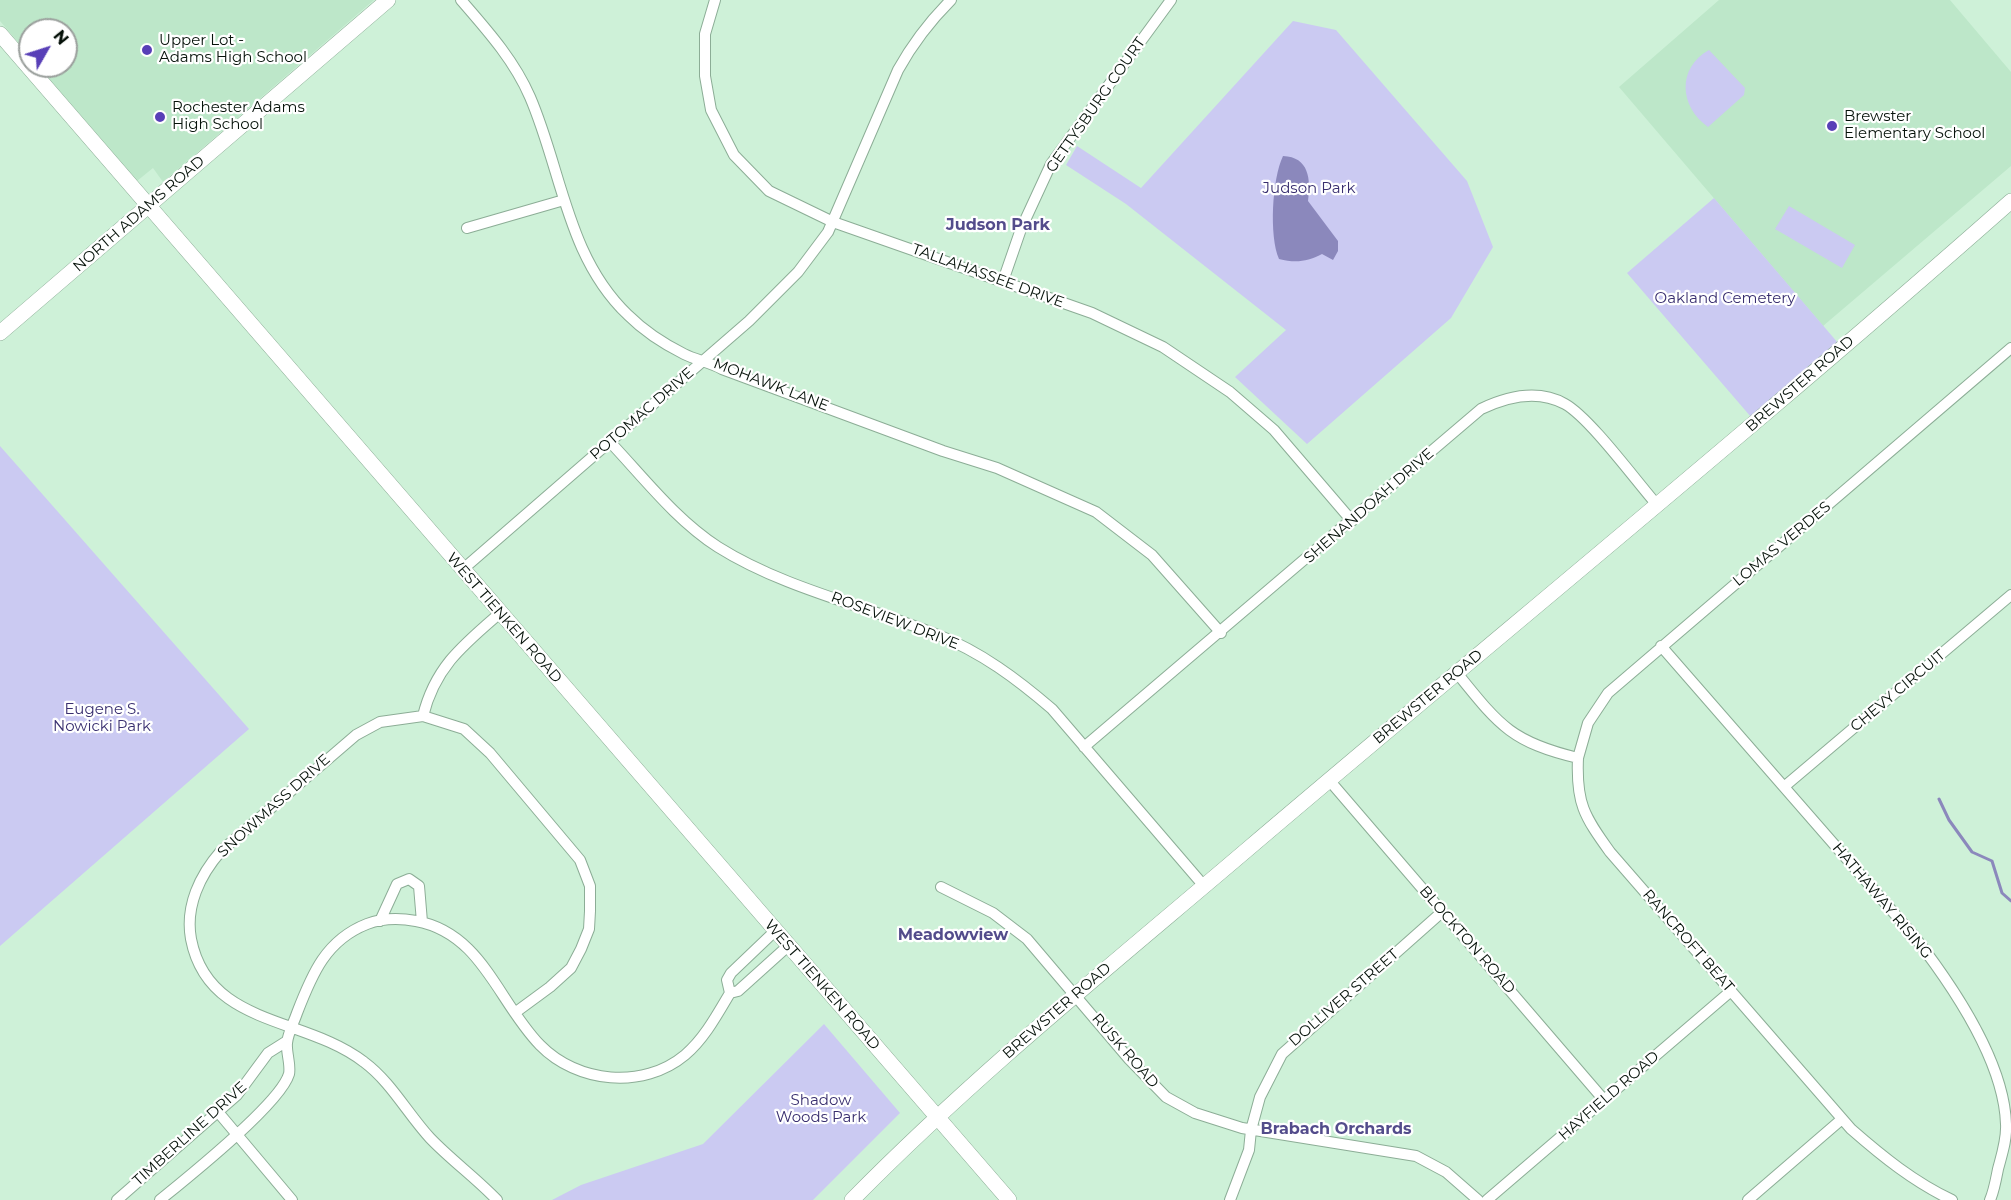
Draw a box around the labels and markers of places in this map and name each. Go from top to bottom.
place label: Upper Lot - Adams High School [159,32,307,67]
marker: Upper Lot - Adams High School [140,43,154,57]
place label: Rochester Adams High School [172,99,305,134]
place label: Brewster Elementary School [1844,108,1985,143]
marker: Rochester Adams High School [153,110,167,124]
marker: Brewster Elementary School [1825,119,1839,133]

